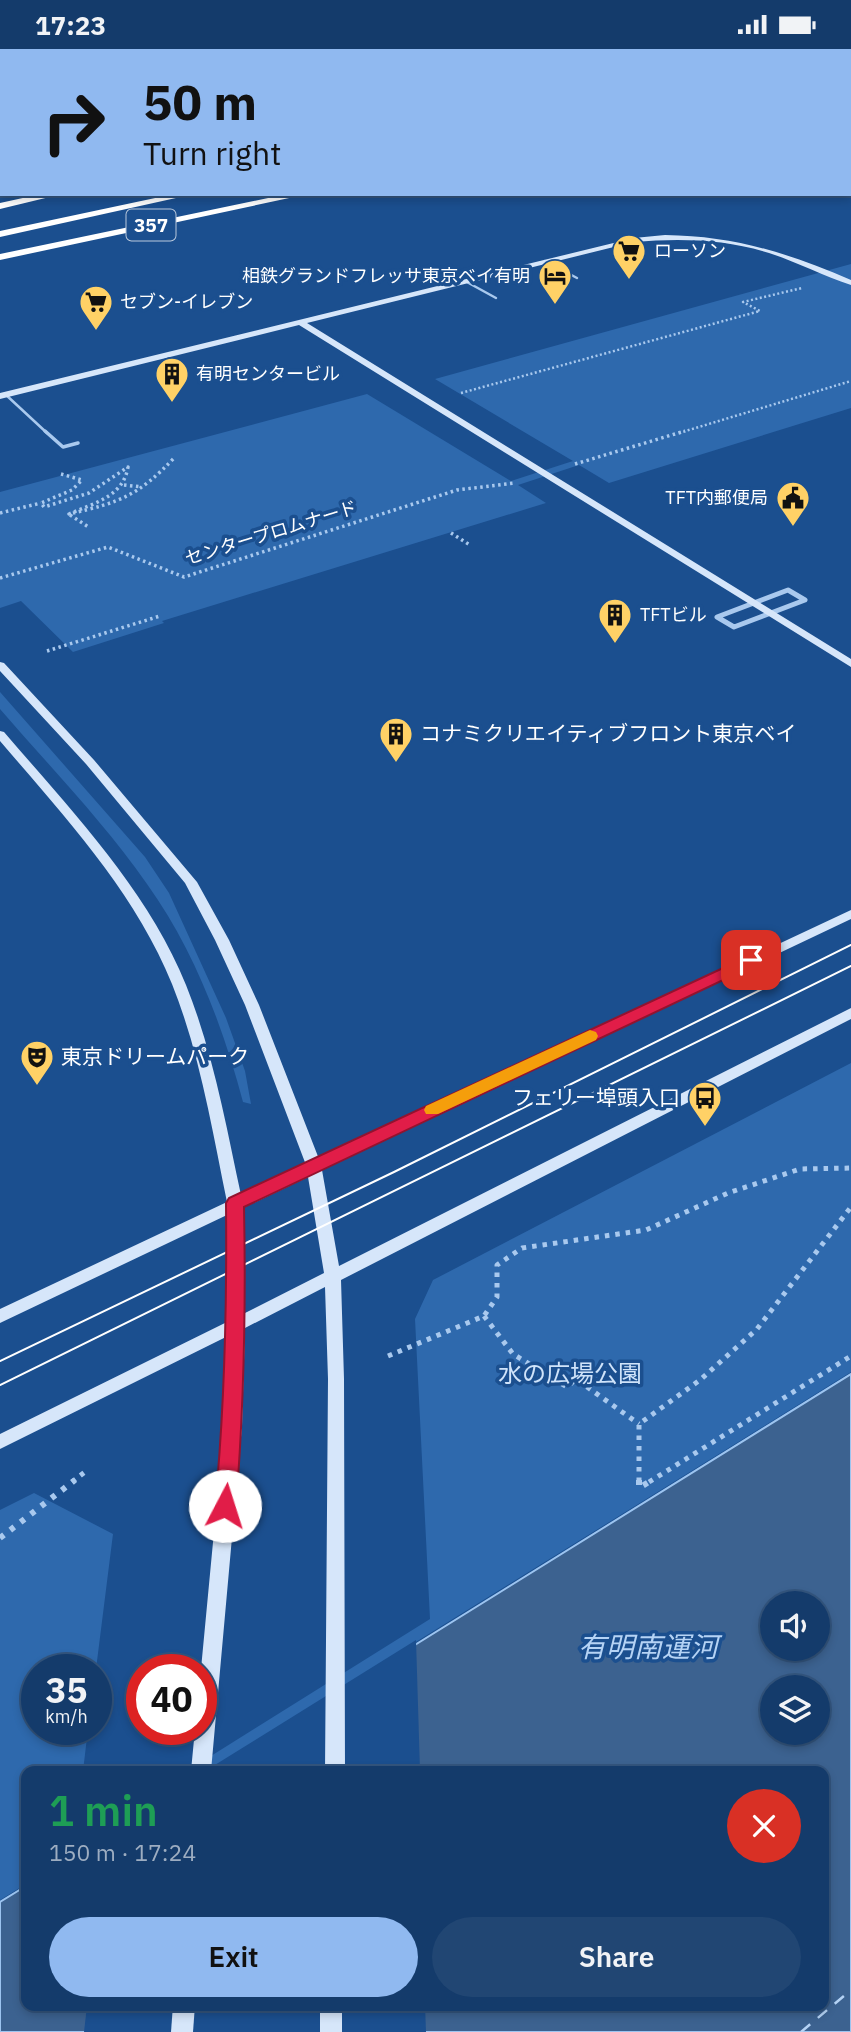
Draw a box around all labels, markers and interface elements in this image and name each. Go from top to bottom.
text: 17:23 [35,8,106,42]
text: 50 m [143,70,257,133]
icon: right [28,77,119,168]
text: Turn right [143,132,281,174]
road number: 357 [127,209,176,241]
supermarket icon: ローソン [610,232,648,281]
place label: ローソン [654,239,726,262]
hotel icon: 相鉄グランドフレッサ東京ベイ有明 [536,257,574,306]
place label: 相鉄グランドフレッサ東京ベイ有明 [242,264,530,287]
supermarket icon: セブン-イレブン [77,283,115,332]
place label: セブン-イレブン [120,290,253,313]
building icon: 有明センタービル [153,355,191,404]
place label: 有明センタービル [196,362,340,385]
public building icon: TFT内郵便局 [774,479,812,528]
place label: TFT内郵便局 [665,486,768,509]
street label: センタープロムナード [182,495,360,570]
building icon: TFTビル [596,596,634,645]
place label: TFTビル [640,603,707,626]
building icon: コナミクリエイティブフロント東京ベイ [377,715,415,764]
place label: コナミクリエイティブフロント東京ベイ [420,719,796,747]
pin [721,930,781,990]
icon: arrive [732,941,770,979]
theatre icon: 東京ドリームパーク [18,1038,56,1087]
place label: 東京ドリームパーク [61,1042,249,1070]
bus stop icon: フェリー埠頭入口 [686,1079,724,1128]
place label: フェリー埠頭入口 [512,1083,680,1111]
park label: 水の広場公園 [498,1357,642,1389]
position arrow [188,1469,262,1543]
map controls [760,1591,830,1745]
button: sound [760,1591,830,1661]
water label: 有明南運河 [578,1628,723,1665]
speed limit sign: 40 [126,1654,217,1745]
text: 35 [45,1667,88,1713]
button: layers [760,1675,830,1745]
text: km/h [45,1705,88,1728]
text: 1 min [49,1783,158,1838]
button: close [727,1789,801,1863]
text: 150 m · 17:24 [49,1837,196,1867]
button: Exit [49,1917,418,1997]
button: Share [432,1917,801,1997]

